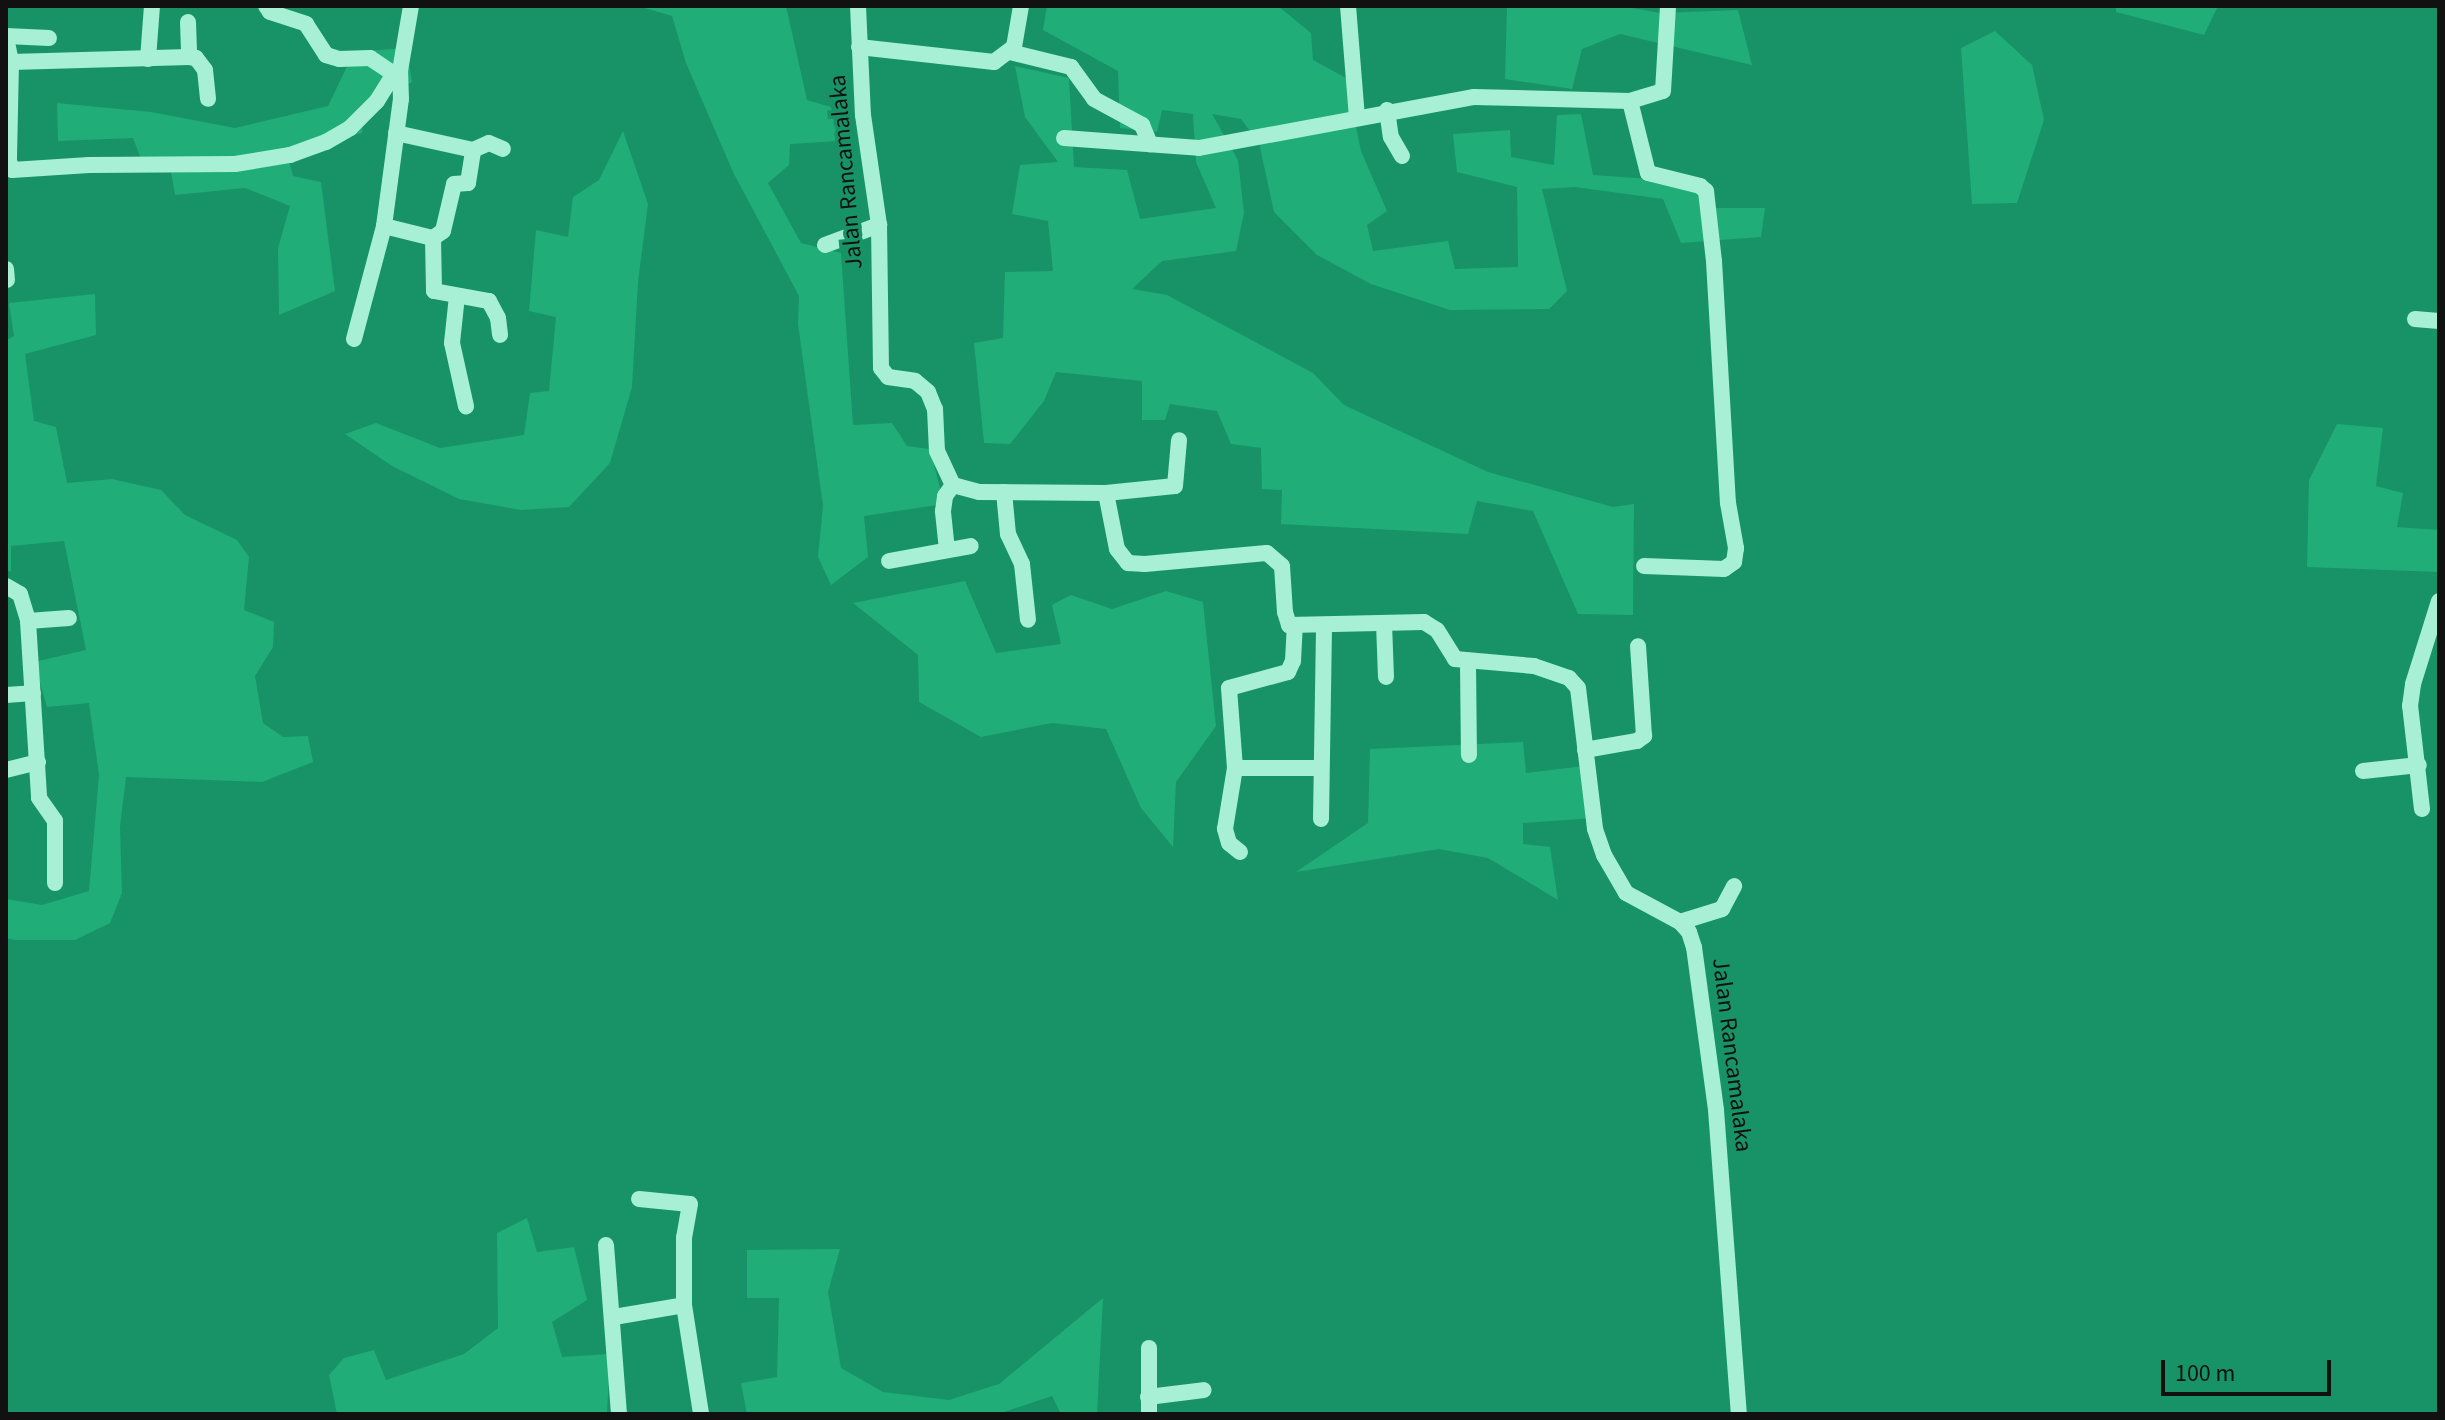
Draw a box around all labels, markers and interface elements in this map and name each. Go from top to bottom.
street label: Jalan Rancamalaka [823,73,869,271]
street label: Jalan Rancamalaka [1706,956,1758,1154]
scale bar [2165,1344,2335,1394]
text: 100 m [2175,1356,2235,1391]

